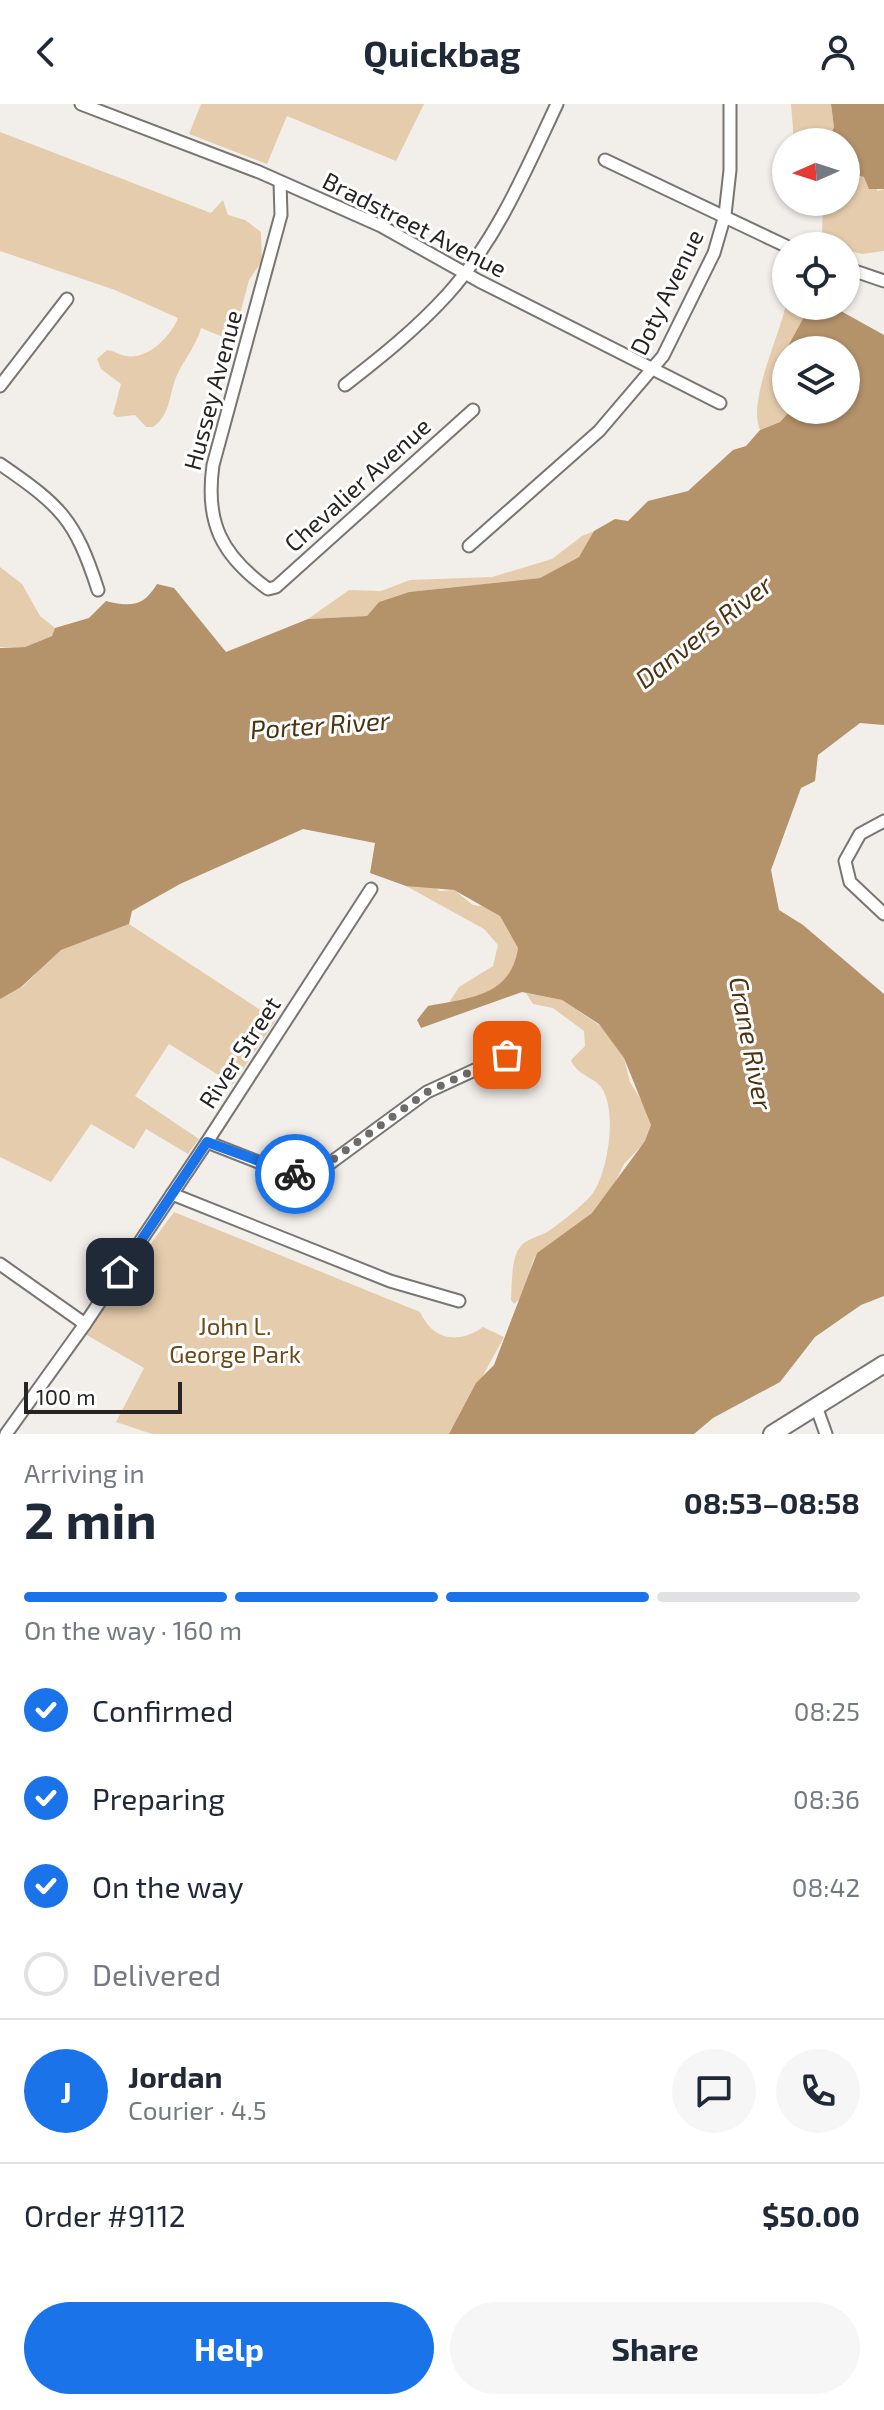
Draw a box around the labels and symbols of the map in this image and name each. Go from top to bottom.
north arrow [772,128,860,216]
street label: Bradstreet Avenue [318,165,512,283]
street label: Doty Avenue [623,224,709,360]
street label: Hussey Avenue [177,307,247,473]
street label: Chevalier Avenue [278,411,436,557]
water label: Danvers River [629,568,778,694]
water label: Porter River [249,704,392,744]
water label: Crane River [724,974,780,1113]
street label: River Street [192,991,286,1113]
pin [473,1021,541,1089]
courier [255,1134,335,1214]
pin [86,1238,154,1306]
park label: John L. George Park [169,1311,301,1368]
scale bar [24,1378,182,1414]

